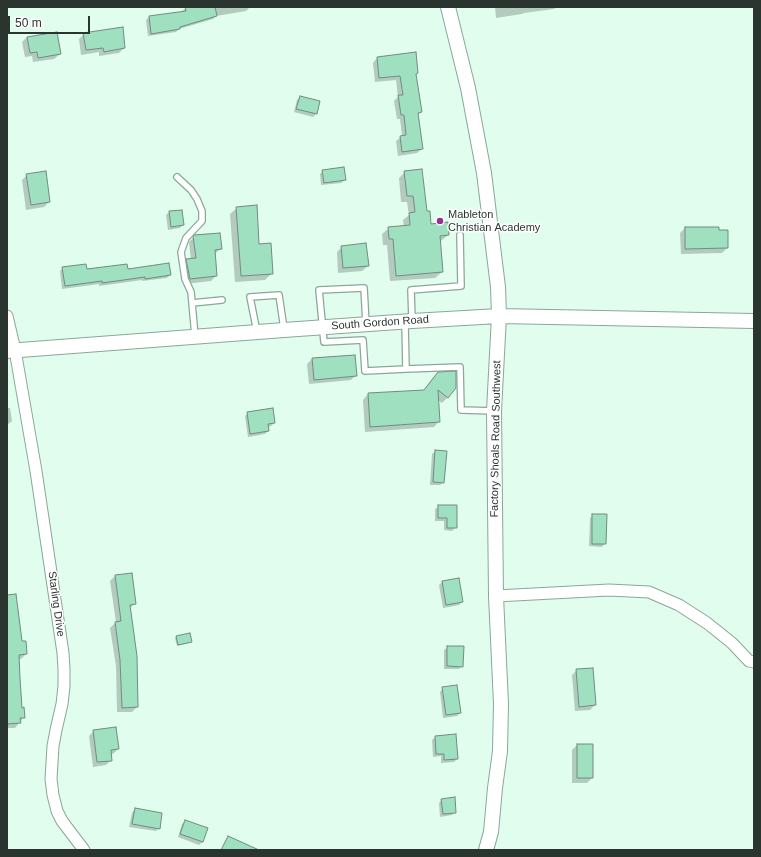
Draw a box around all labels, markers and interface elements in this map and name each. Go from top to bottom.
scale bar [10,8,92,34]
text: 50 m [15,16,42,30]
place label: Mableton Christian Academy [448,208,540,234]
marker: Mableton Christian Academy [435,216,445,226]
street label: South Gordon Road [331,313,429,333]
street label: Factory Shoals Road Southwest [488,360,504,518]
street label: Starling Drive [45,570,67,638]

